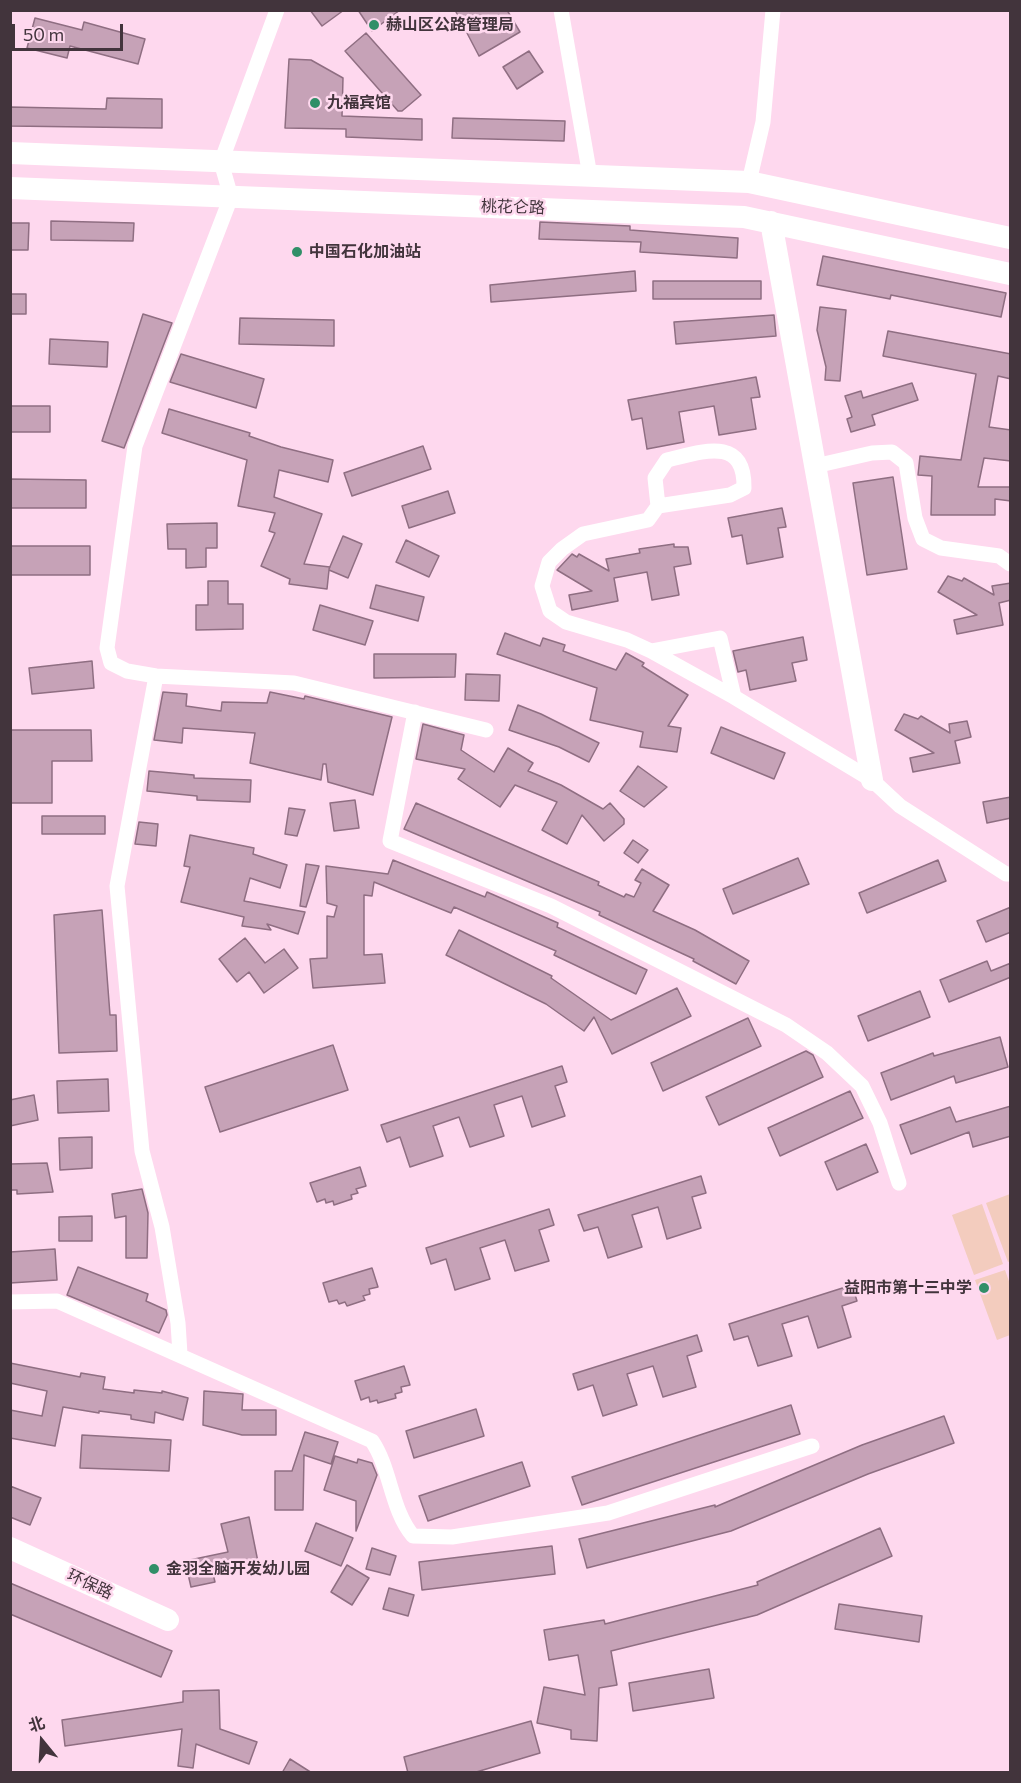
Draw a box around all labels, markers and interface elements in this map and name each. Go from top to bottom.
scale bar [15,12,126,50]
place label: 赫山区公路管理局 [386,15,514,35]
marker: 赫山区公路管理局 [367,18,381,32]
text: 50 m [23,23,64,45]
place label: 九福宾馆 [327,93,391,113]
marker: 九福宾馆 [308,96,322,110]
street label: 桃花仑路 [481,196,545,218]
place label: 中国石化加油站 [309,242,421,262]
marker: 中国石化加油站 [290,245,304,259]
place label: 益阳市第十三中学 [844,1278,972,1298]
marker: 益阳市第十三中学 [977,1281,991,1295]
place label: 金羽全脑开发幼儿园 [166,1559,310,1579]
marker: 金羽全脑开发幼儿园 [147,1562,161,1576]
street label: 环保路 [64,1565,116,1603]
north arrow [12,1711,72,1771]
text: 北 [26,1712,47,1735]

